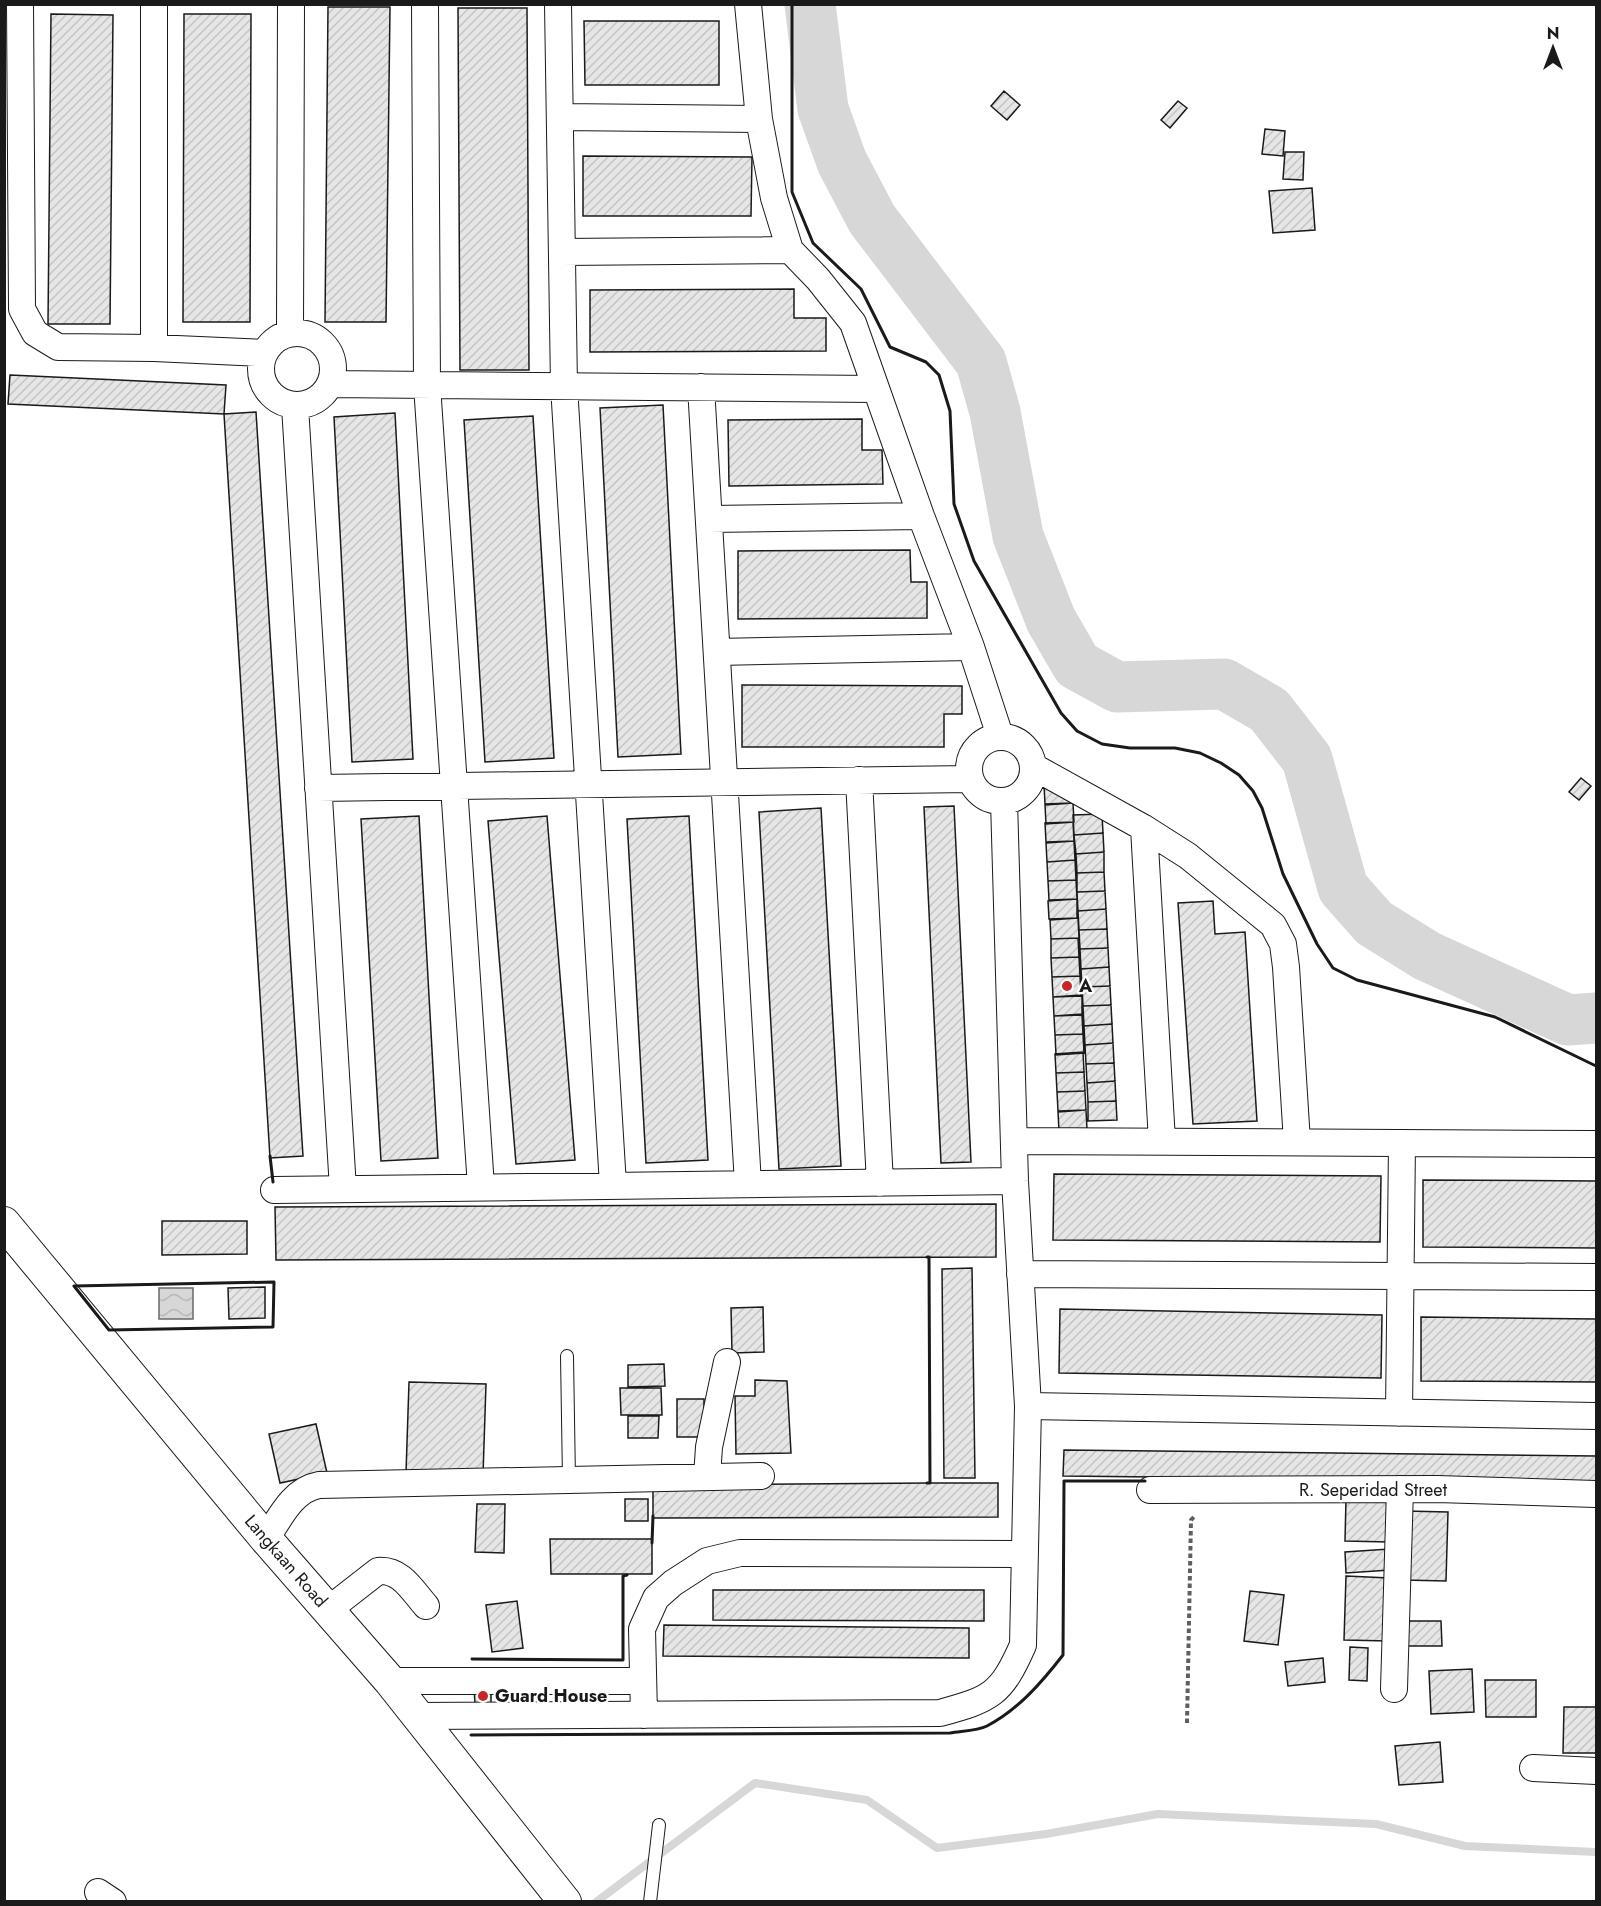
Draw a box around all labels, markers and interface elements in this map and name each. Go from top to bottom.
north arrow [1523,18,1583,78]
text: N [1547,22,1559,45]
place label: A [1078,973,1093,999]
marker: A [1060,979,1074,993]
street label: R. Seperidad Street [1299,1477,1448,1503]
street label: Langkaan Road [238,1509,334,1613]
place label: Guard House [495,1683,607,1709]
marker: Guard House [476,1689,490,1703]

